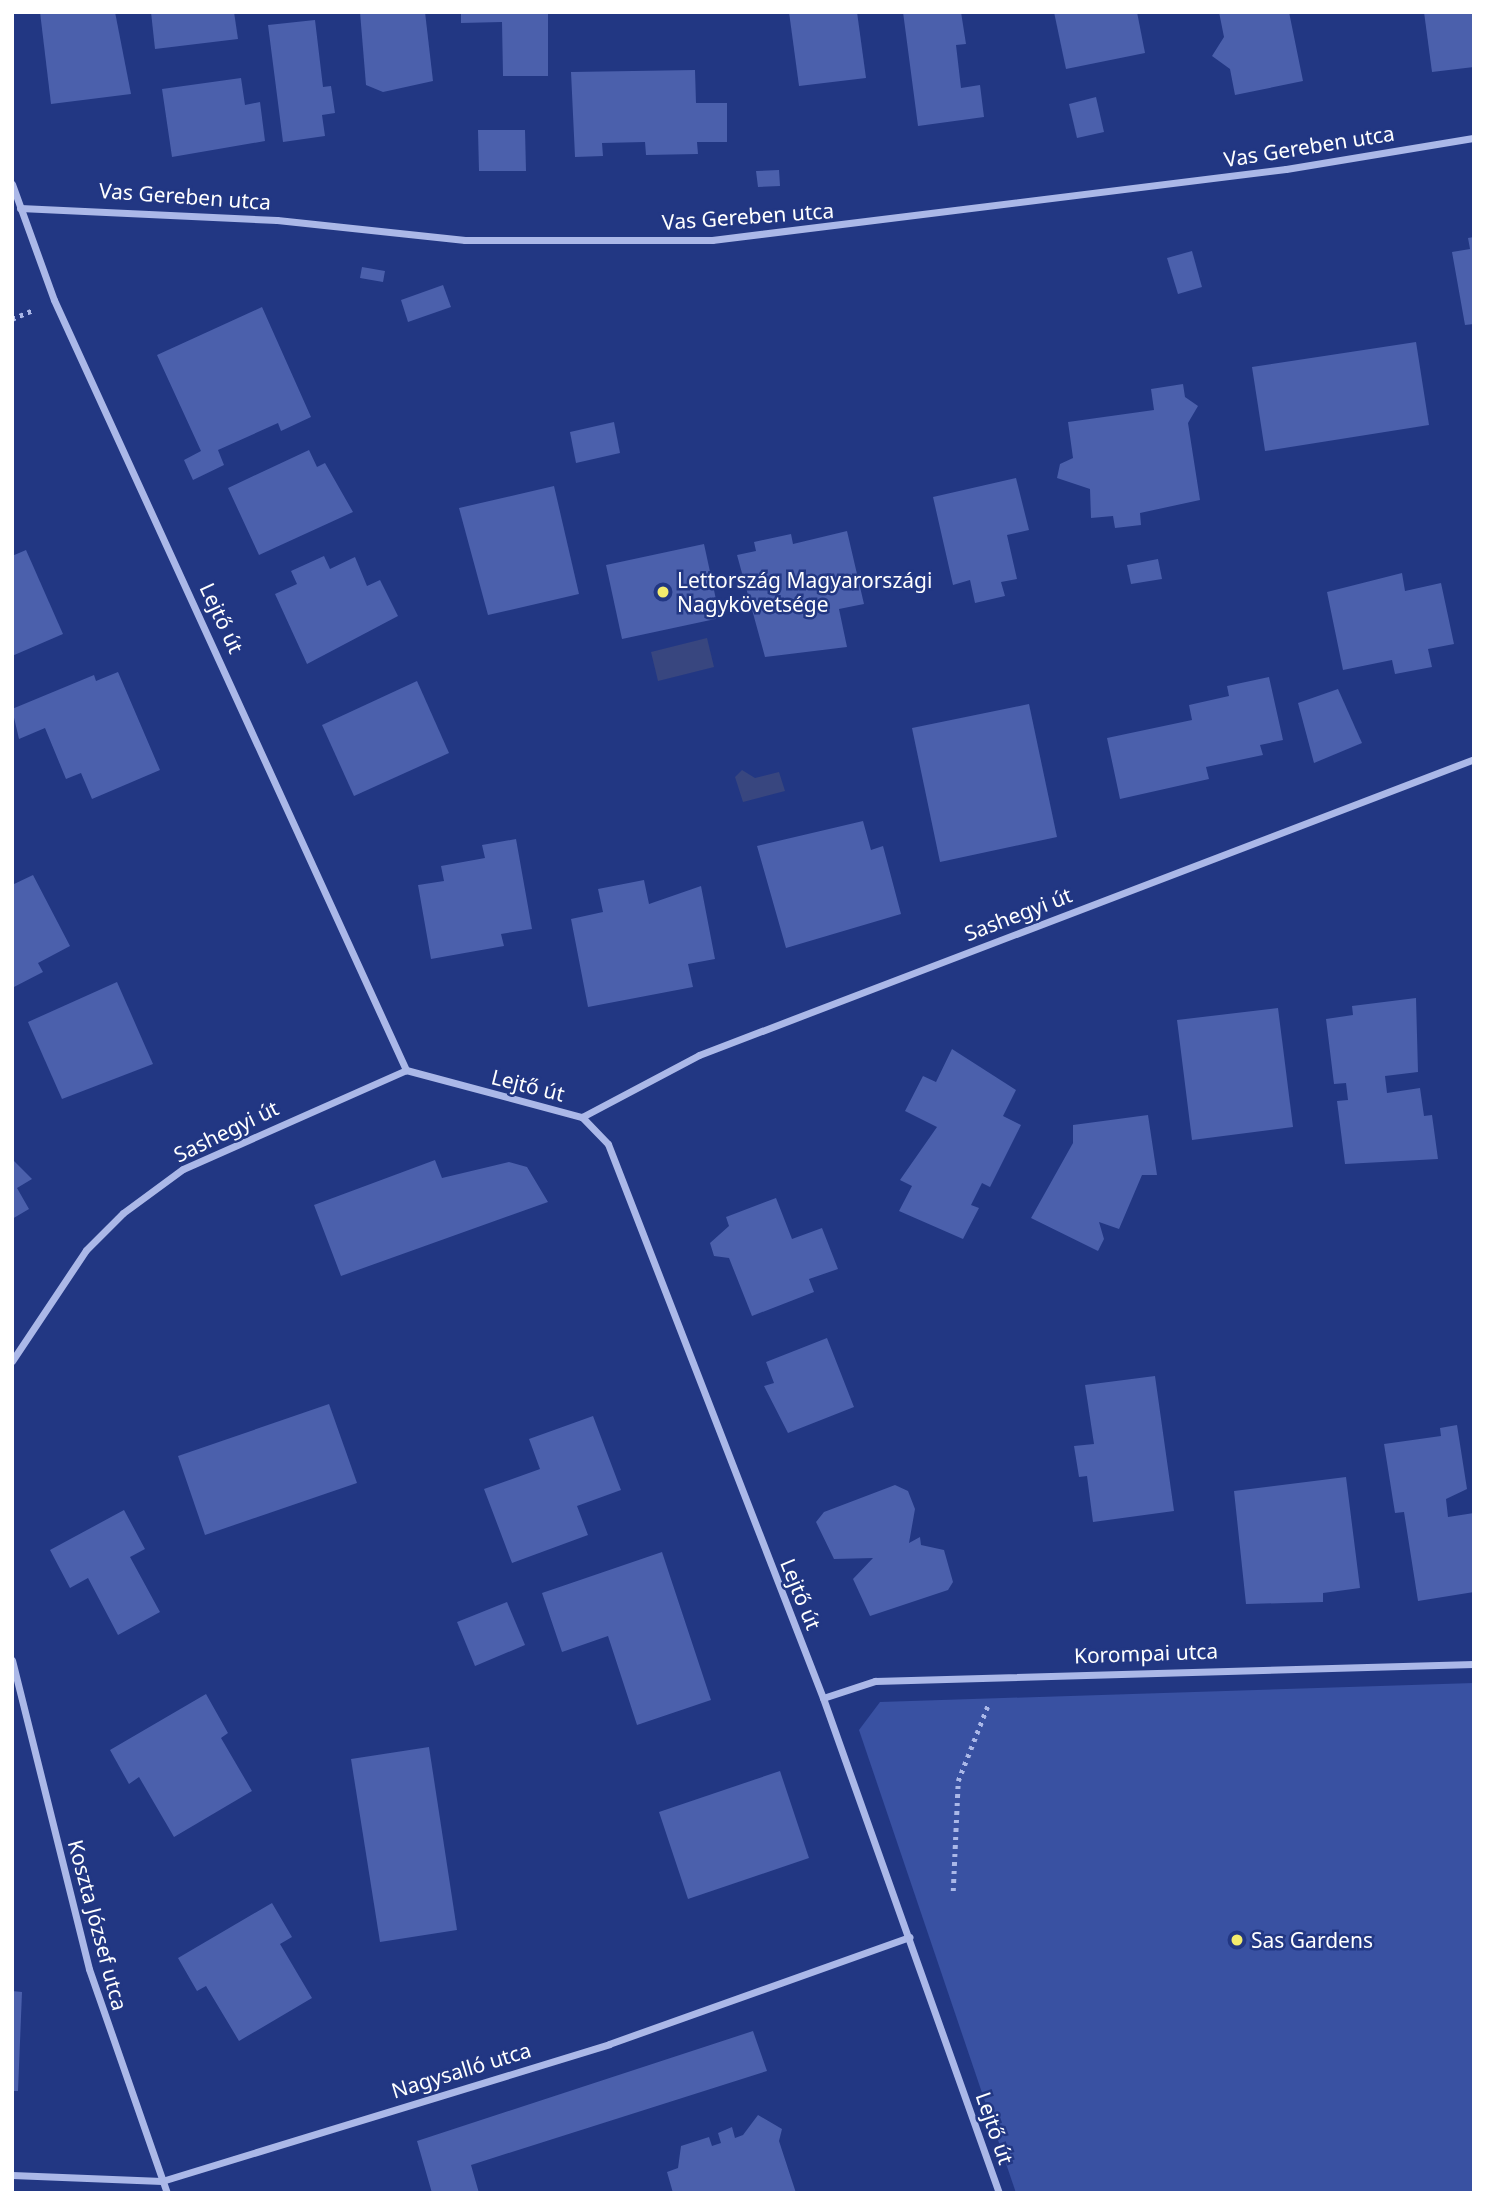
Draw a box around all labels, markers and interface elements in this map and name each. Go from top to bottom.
street label: Vas Gereben utca [1222,120,1396,172]
street label: Vas Gereben utca [98,177,272,215]
street label: Vas Gereben utca [661,197,835,235]
place label: Lettország Magyarországi Nagykövetsége [677,567,932,617]
street label: Lejtő út [195,579,249,657]
marker: Lettország Magyarországi Nagykövetsége [655,584,671,600]
street label: Sashegyi út [961,882,1075,946]
street label: Lejtő út [489,1064,567,1106]
street label: Sashegyi út [170,1095,282,1167]
street label: Lejtő út [775,1555,827,1633]
street label: Korompai utca [1073,1638,1219,1668]
street label: Koszta József utca [63,1837,133,2013]
place label: Sas Gardens [1251,1927,1373,1953]
marker: Sas Gardens [1229,1932,1245,1948]
street label: Nagysalló utca [388,2037,534,2103]
street label: Lejtő út [971,2089,1019,2167]

